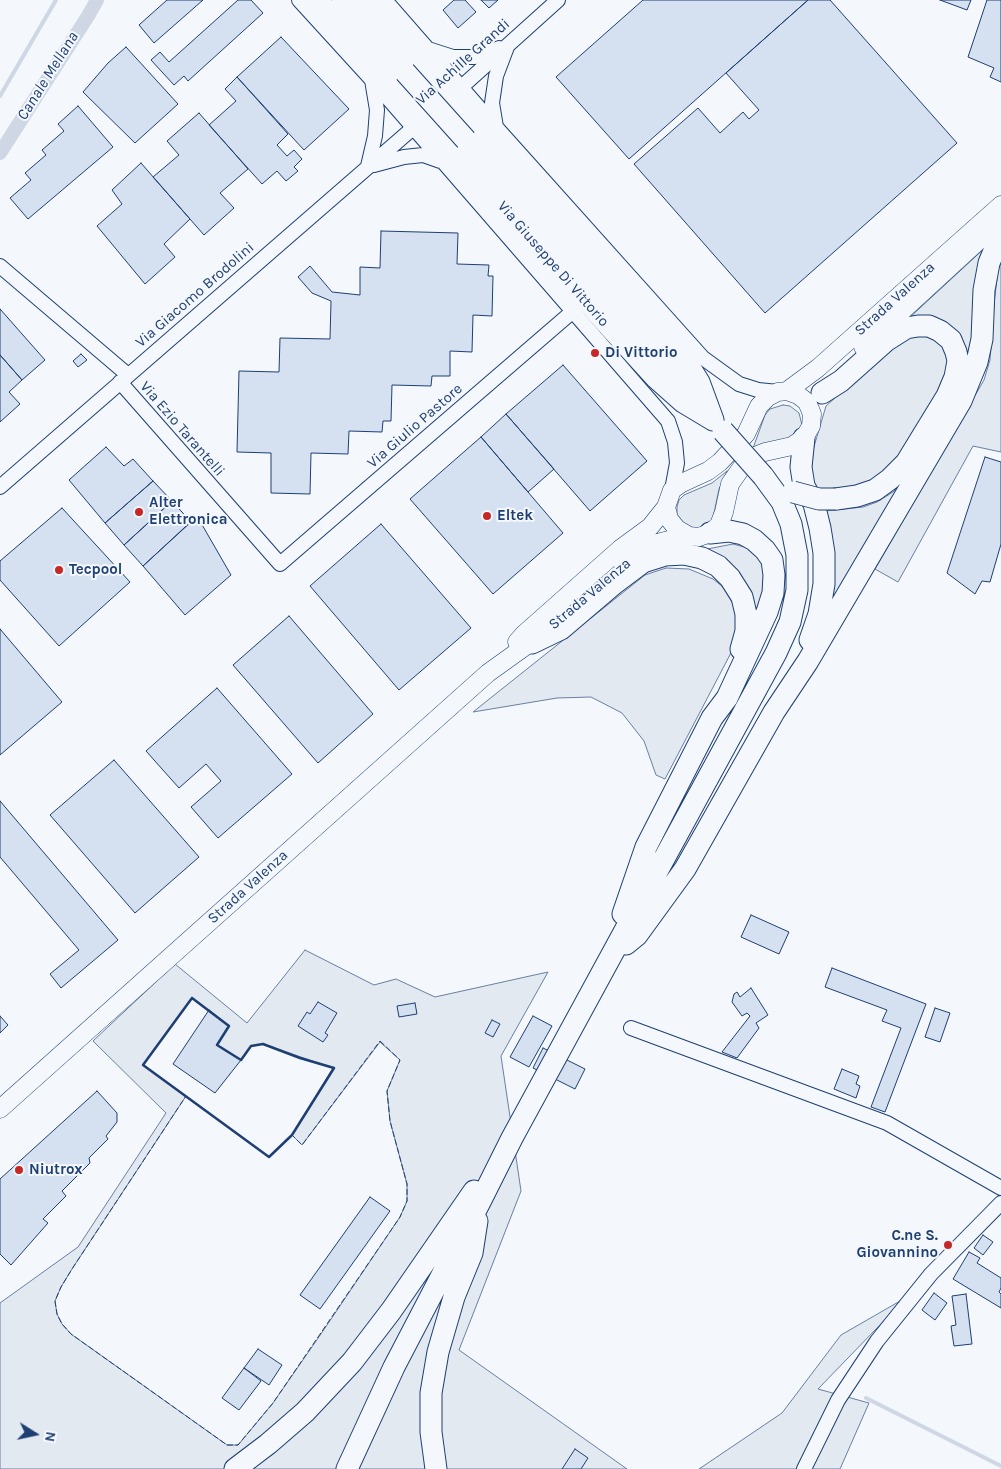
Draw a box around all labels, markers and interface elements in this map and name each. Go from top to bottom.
street label: Via Achille Grandi [412,15,514,109]
water label: Canale Mellana [13,28,83,124]
street label: Via Giuseppe Di Vittorio [493,197,613,331]
street label: Via Giacomo Brodolini [132,239,258,351]
street label: Strada Valenza [851,258,939,340]
place label: Di Vittorio [605,344,678,362]
marker: Di Vittorio [589,347,601,359]
street label: Via Ezio Tarantelli [136,378,228,480]
street label: Via Giulio Pastore [364,380,466,472]
place label: Alter Elettronica [149,494,228,529]
marker: Alter Elettronica [133,506,145,518]
place label: Eltek [497,507,533,525]
marker: Eltek [481,510,493,522]
street label: Strada Valenza [545,554,635,634]
place label: Tecpool [69,561,122,579]
marker: Tecpool [53,564,65,576]
street label: Strada Valenza [204,846,292,928]
place label: Niutrox [29,1161,83,1179]
marker: Niutrox [13,1164,25,1176]
place label: C.ne S. Giovannino [856,1227,938,1262]
marker: C.ne S. Giovannino [942,1239,954,1251]
north arrow [10,1409,60,1459]
text: N [41,1430,60,1443]

